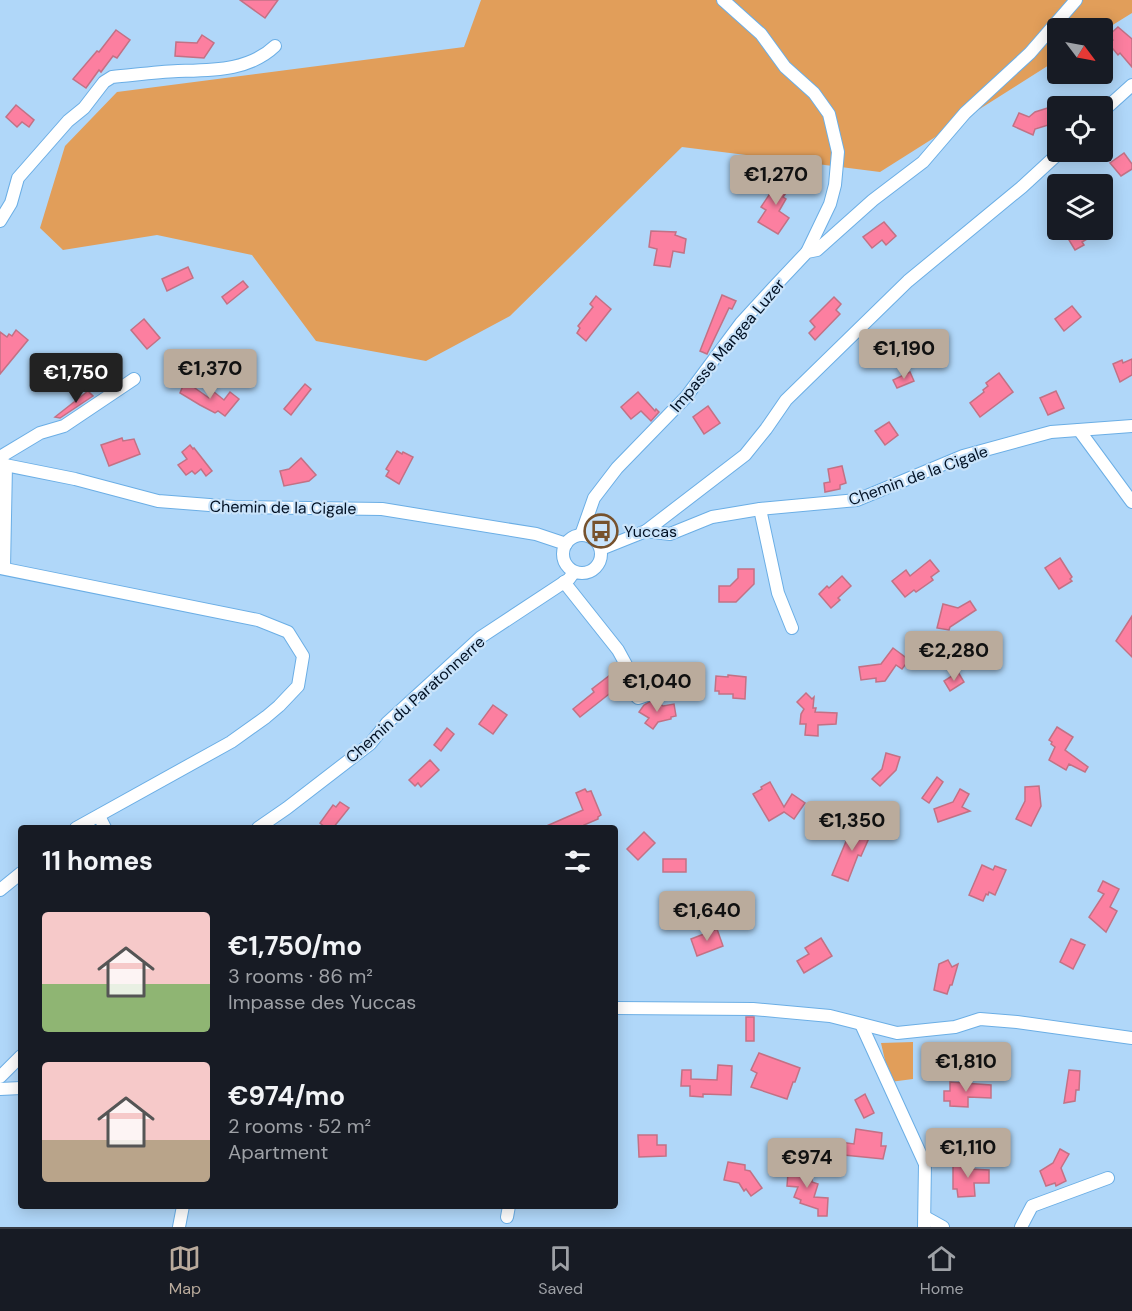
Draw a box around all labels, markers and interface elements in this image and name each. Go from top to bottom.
north arrow [1047,18,1113,84]
map controls [1047,18,1113,240]
button: locate [1047,96,1113,162]
pin: €1,270 [727,155,825,206]
text: €1,270 [744,161,808,187]
button: layers [1047,174,1113,240]
street label: Impasse Mangea Luzer [665,274,789,416]
pin: €1,190 [855,329,953,380]
text: €1,190 [873,335,935,361]
pin: €1,370 [161,349,259,400]
pin: €1,750 [27,353,125,404]
text: €1,370 [178,355,242,381]
text: €1,750 [44,359,108,385]
street label: Chemin de la Cigale [846,440,991,510]
street label: Chemin de la Cigale [209,496,357,519]
bus stop icon: Yuccas [583,513,619,549]
place label: Yuccas [624,521,677,542]
street label: Chemin du Paratonnerre [341,631,489,768]
pin: €2,280 [905,631,1003,682]
text: €2,280 [919,637,989,663]
pin: €1,040 [608,662,706,713]
text: €1,040 [622,668,692,694]
pin: €1,350 [803,801,901,852]
text: €1,350 [819,807,885,833]
text: 11 homes [42,844,153,878]
icon: filters [561,845,594,878]
pin: €1,640 [658,891,756,942]
text: €1,640 [673,897,741,923]
text: €1,750/mo [228,929,362,963]
icon: home [90,936,162,1008]
text: 3 rooms · 86 m² [228,963,373,989]
text: Impasse des Yuccas [228,989,416,1015]
pin: €1,810 [917,1042,1015,1093]
text: €1,810 [935,1048,997,1074]
text: €974/mo [228,1079,345,1113]
icon: home [90,1086,162,1158]
text: 2 rooms · 52 m² [228,1113,371,1139]
pin: €1,110 [919,1128,1017,1179]
text: €1,110 [940,1134,996,1160]
pin: €974 [771,1138,843,1189]
text: Apartment [228,1139,328,1165]
text: €974 [782,1144,832,1170]
tab: Map [168,1242,201,1299]
tab: Saved [538,1242,583,1299]
tab: Home [920,1242,964,1299]

